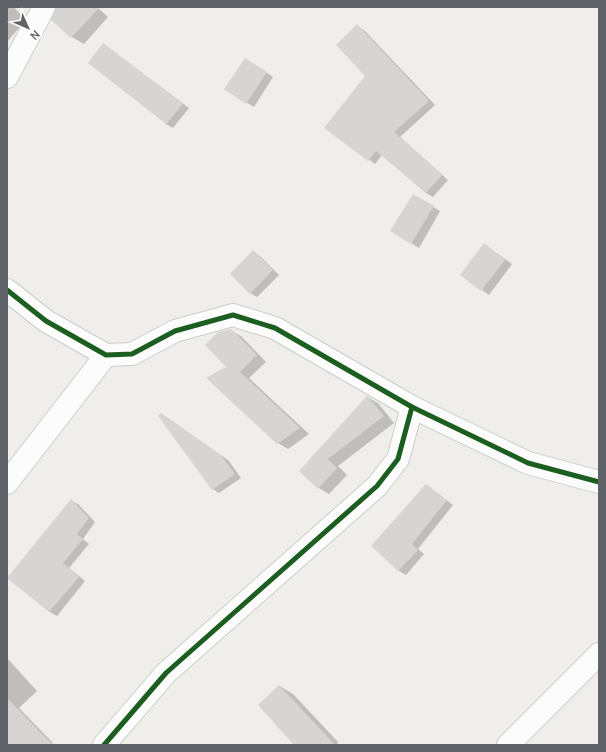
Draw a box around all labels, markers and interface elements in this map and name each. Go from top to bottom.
north arrow [8,8,48,48]
text: N [27,27,44,44]

